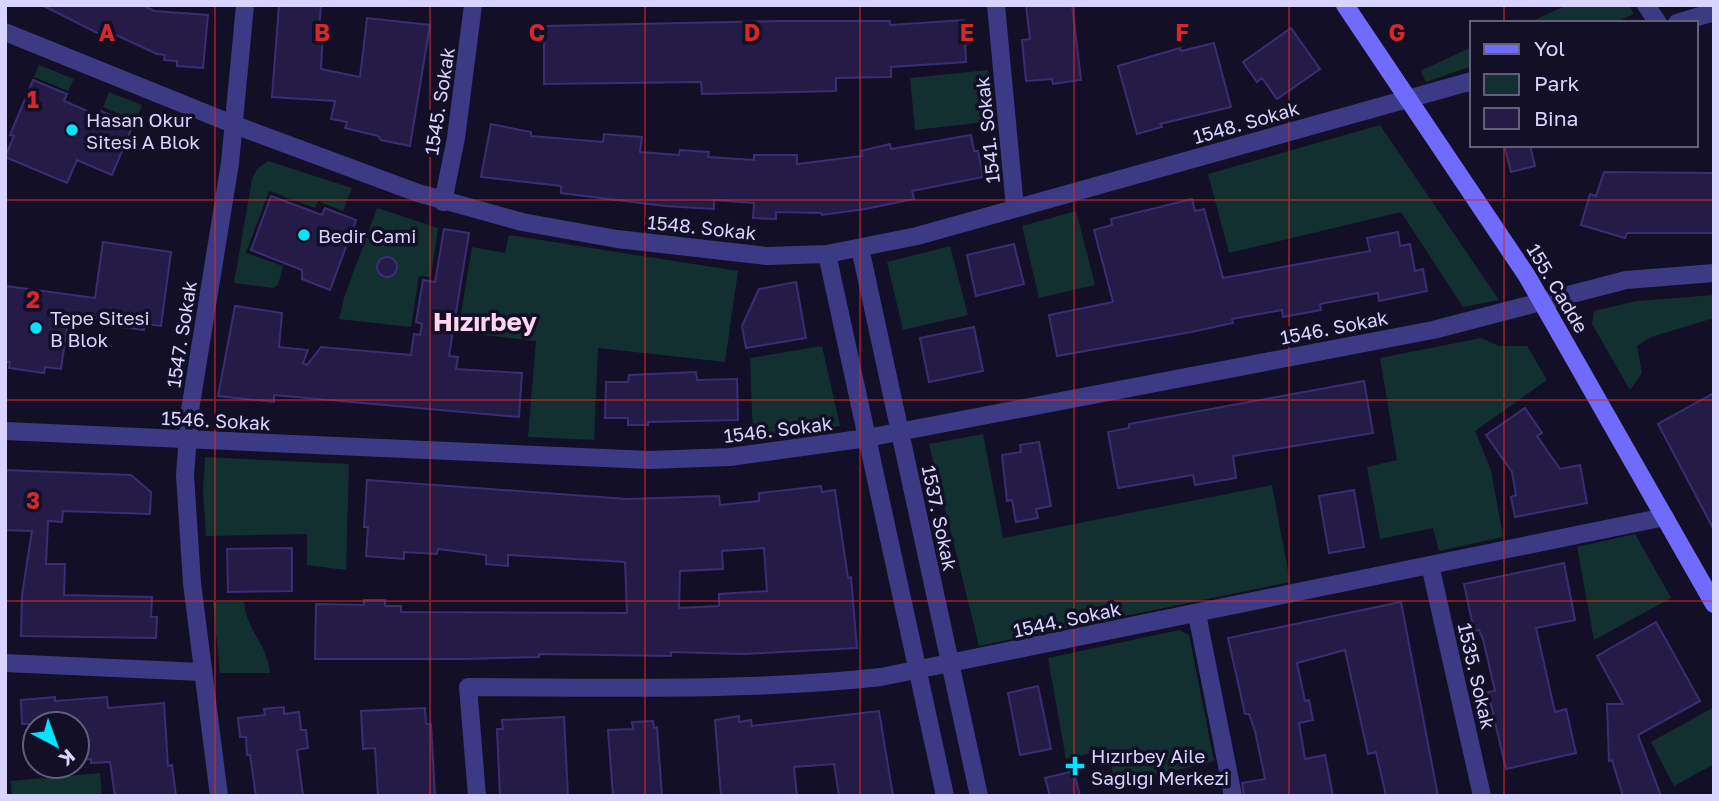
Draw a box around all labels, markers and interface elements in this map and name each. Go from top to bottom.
text: A [99,18,116,46]
text: B [314,18,330,46]
text: C [529,18,545,46]
text: D [744,18,760,46]
text: E [960,18,974,46]
text: F [1175,18,1189,46]
text: G [1389,18,1405,46]
legend [1470,21,1698,147]
text: Yol [1534,35,1565,61]
street label: 1545. Sokak [419,45,459,157]
text: Park [1534,70,1580,96]
street label: 1541. Sokak [970,75,1004,184]
text: 1 [27,85,39,113]
street label: 1548. Sokak [1190,96,1302,148]
text: Bina [1534,105,1578,131]
place label: Hasan Okur Sitesi A Blok [86,108,200,153]
marker: Hasan Okur Sitesi A Blok [64,122,80,138]
street label: 1548. Sokak [646,210,758,244]
place label: Bedir Cami [318,224,416,247]
marker: Bedir Cami [296,227,312,243]
street label: 155. Cadde [1522,239,1594,337]
street label: 1547. Sokak [161,279,201,389]
text: 2 [26,285,40,313]
street label: 1546. Sokak [1278,305,1390,349]
place label: Tepe Sitesi B Blok [50,306,150,351]
district label: Hızırbey [433,306,537,337]
marker: Tepe Sitesi B Blok [28,320,44,336]
street label: 1546. Sokak [161,406,271,434]
street label: 1546. Sokak [722,411,834,447]
street label: 1537. Sokak [918,463,962,573]
text: 3 [26,486,40,514]
street label: 1544. Sokak [1011,596,1123,642]
street label: 1535. Sokak [1454,621,1500,732]
north arrow [21,710,91,780]
place label: Hızırbey Aile Sağlığı Merkezi [1091,744,1229,789]
text: K [55,745,80,772]
marker: Hızırbey Aile Sağlığı Merkezi [1065,756,1085,776]

